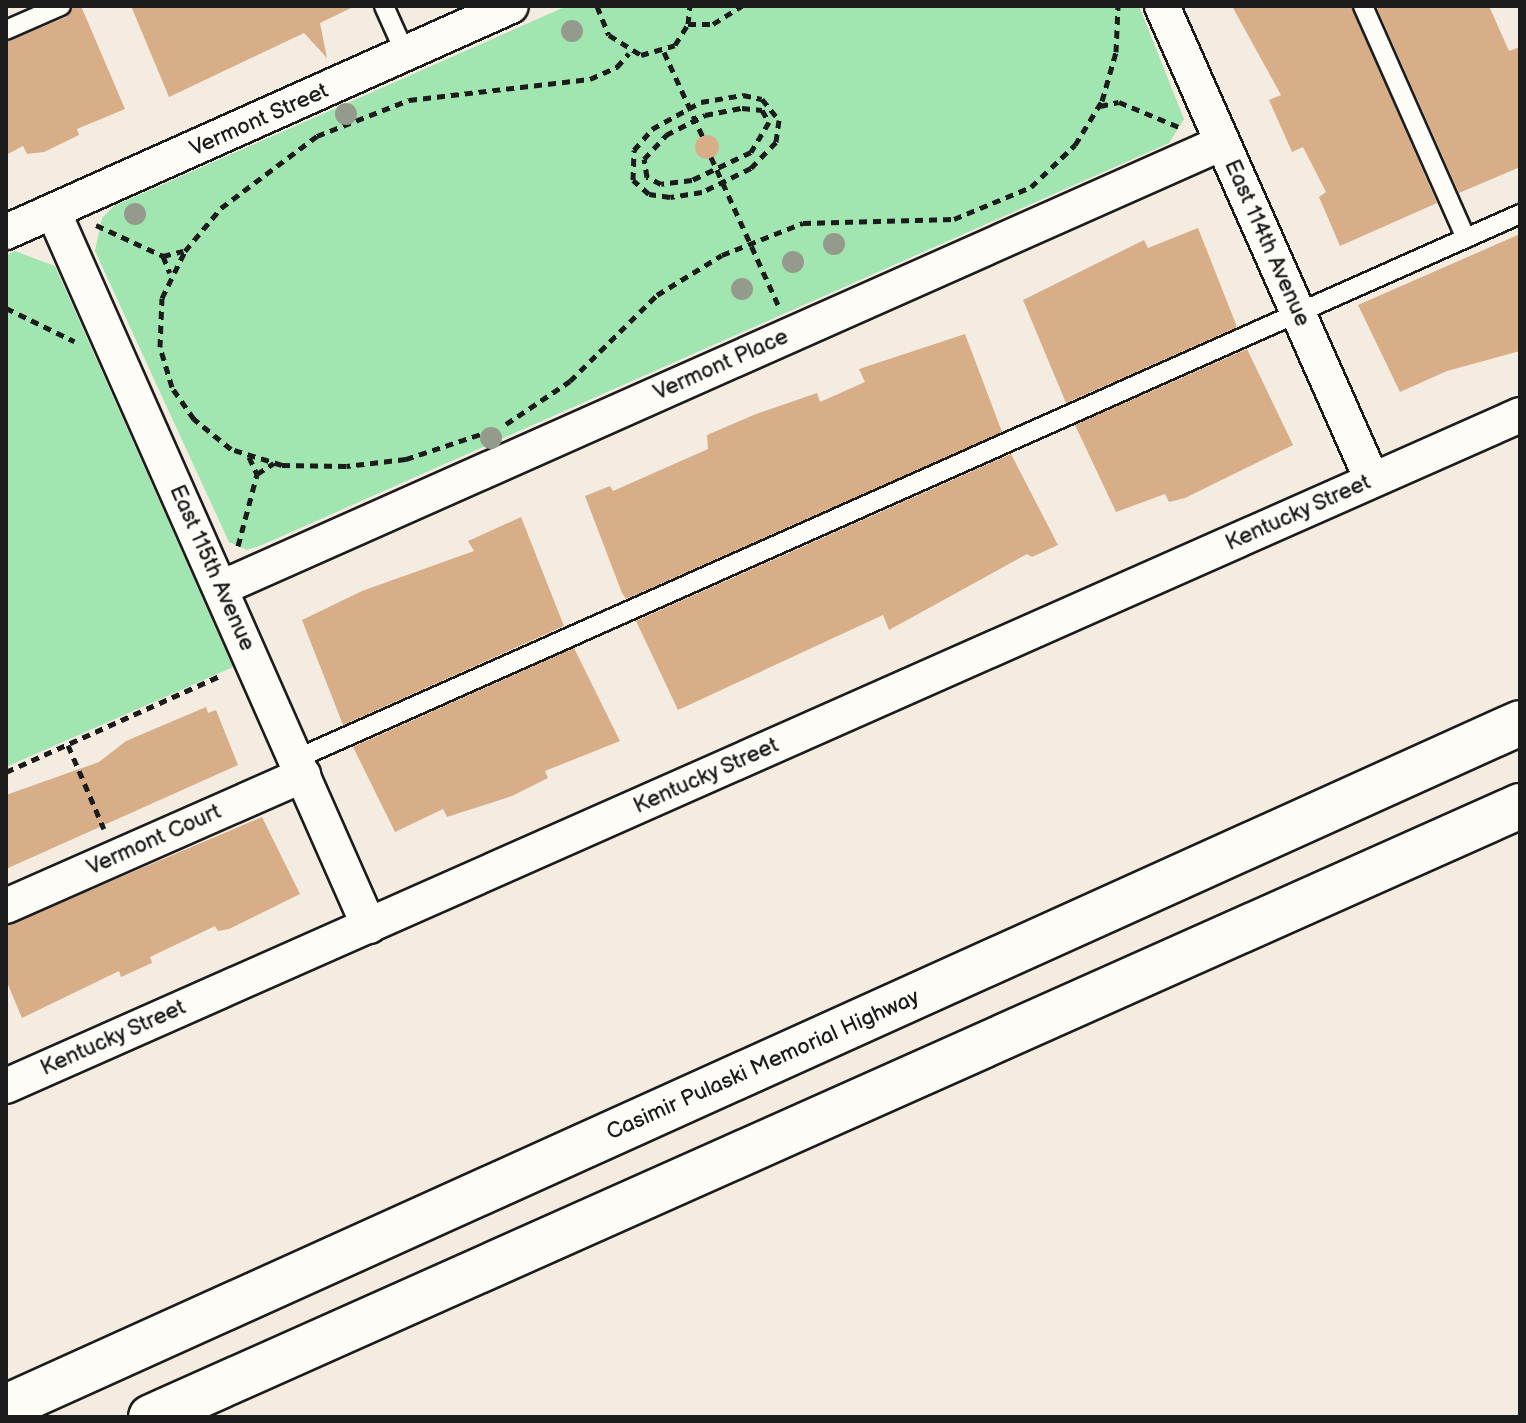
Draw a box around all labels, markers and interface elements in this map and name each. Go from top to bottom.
street label: Vermont Street [186,78,332,162]
street label: East 114th Avenue [1218,156,1316,330]
street label: Vermont Place [650,324,792,406]
street label: Kentucky Street [1221,469,1375,557]
street label: East 115th Avenue [164,481,260,655]
street label: Kentucky Street [629,732,783,820]
street label: Vermont Court [83,799,225,881]
street label: Casimir Pulaski Memorial Highway [603,984,923,1146]
street label: Kentucky Street [36,994,190,1082]

